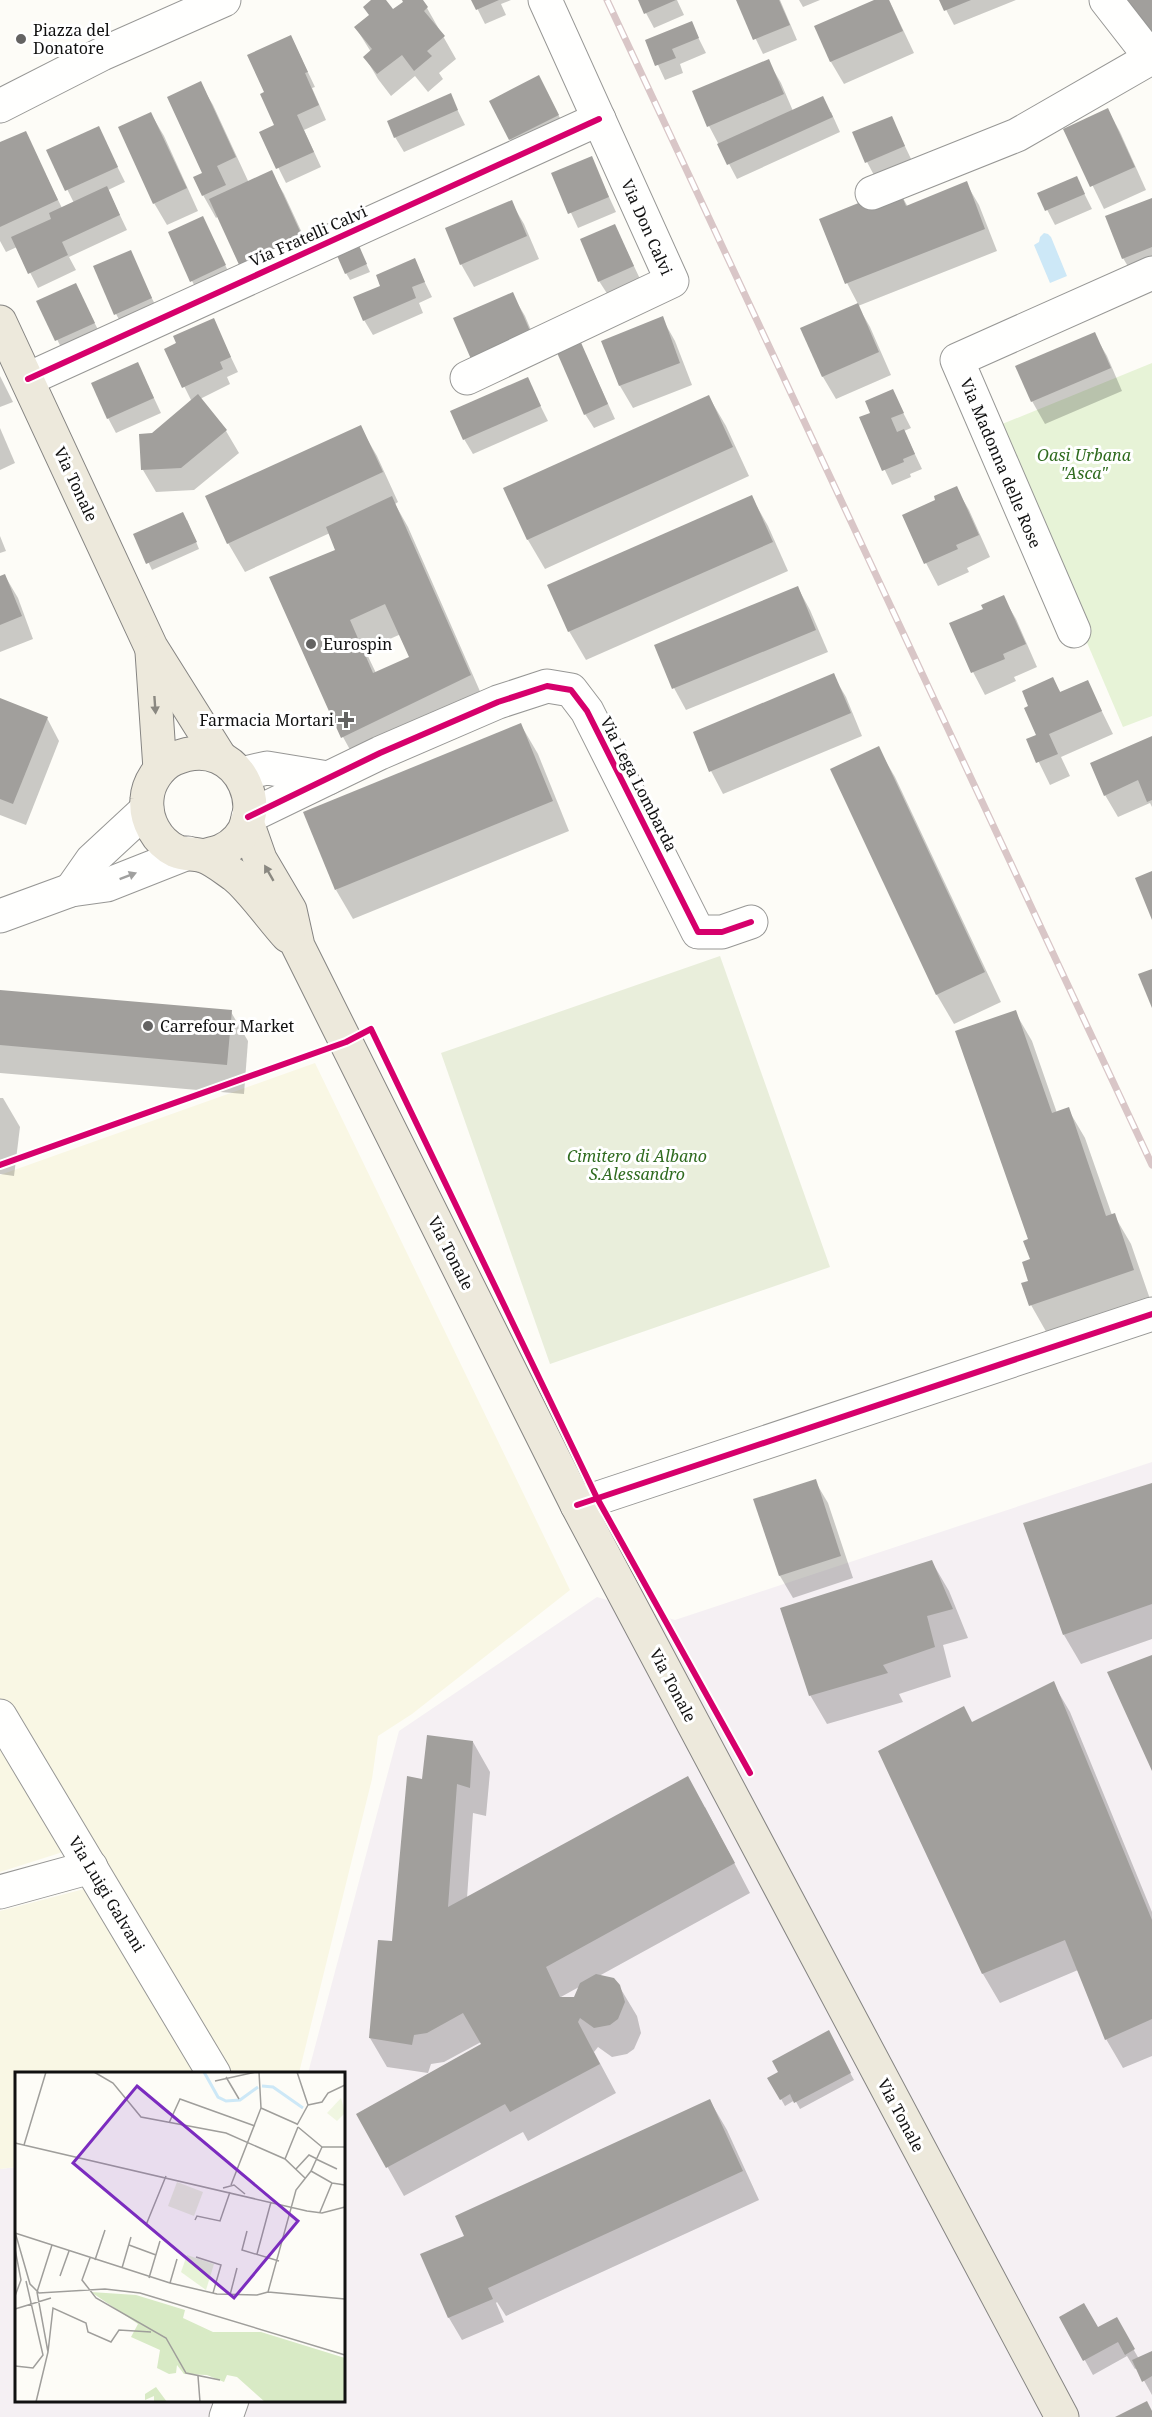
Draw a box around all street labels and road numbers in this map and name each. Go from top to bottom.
street label: Via Don Calvi [616,176,678,278]
street label: Via Fratelli Calvi [246,200,370,272]
street label: Via Madonna delle Rose [955,375,1047,551]
street label: Via Tonale [49,443,103,525]
street label: Via Lega Lombarda [595,713,683,855]
street label: Via Tonale [423,1212,479,1294]
street label: Via Tonale [644,1644,702,1726]
street label: Via Luigi Galvani [64,1832,150,1956]
street label: Via Tonale [872,2074,930,2156]

